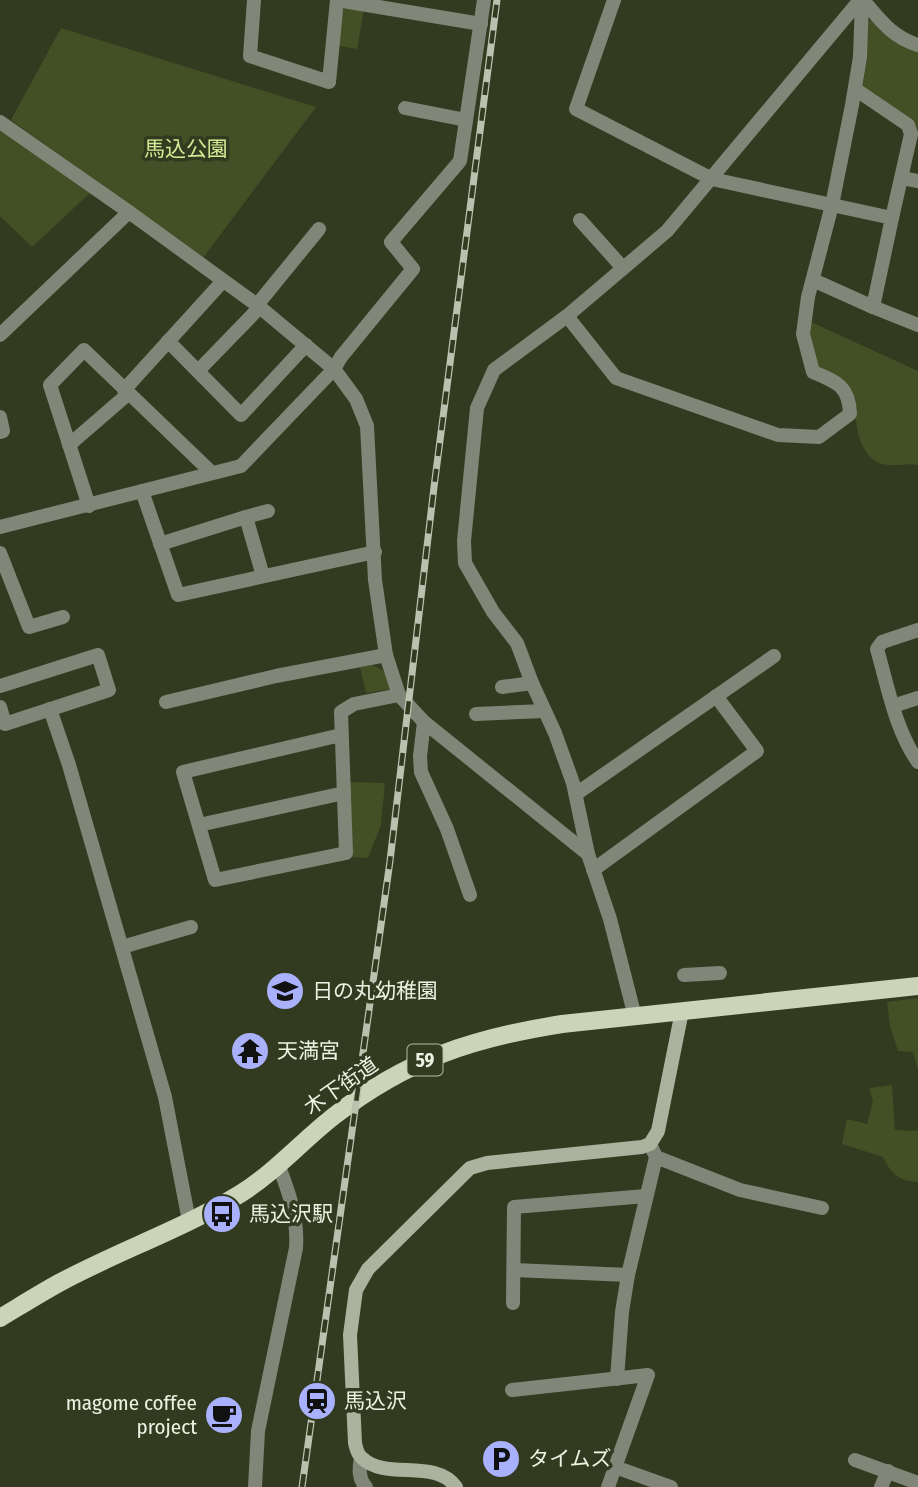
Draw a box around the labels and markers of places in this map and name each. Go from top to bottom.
school or university icon: 日の丸幼稚園 [264,970,306,1012]
place label: 日の丸幼稚園 [312,978,438,1004]
temple icon: 天満宮 [229,1030,271,1072]
place label: 天満宮 [277,1038,340,1064]
bus stop icon: 馬込沢駅 [201,1193,243,1235]
place label: 馬込沢駅 [249,1201,333,1227]
station icon: 馬込沢 [296,1380,338,1422]
place label: 馬込沢 [344,1388,407,1414]
place label: magome coffee project [66,1390,197,1440]
cafe icon: magome coffee project [203,1394,245,1436]
parking icon: タイムズ [480,1438,522,1480]
place label: タイムズ [528,1446,612,1472]

